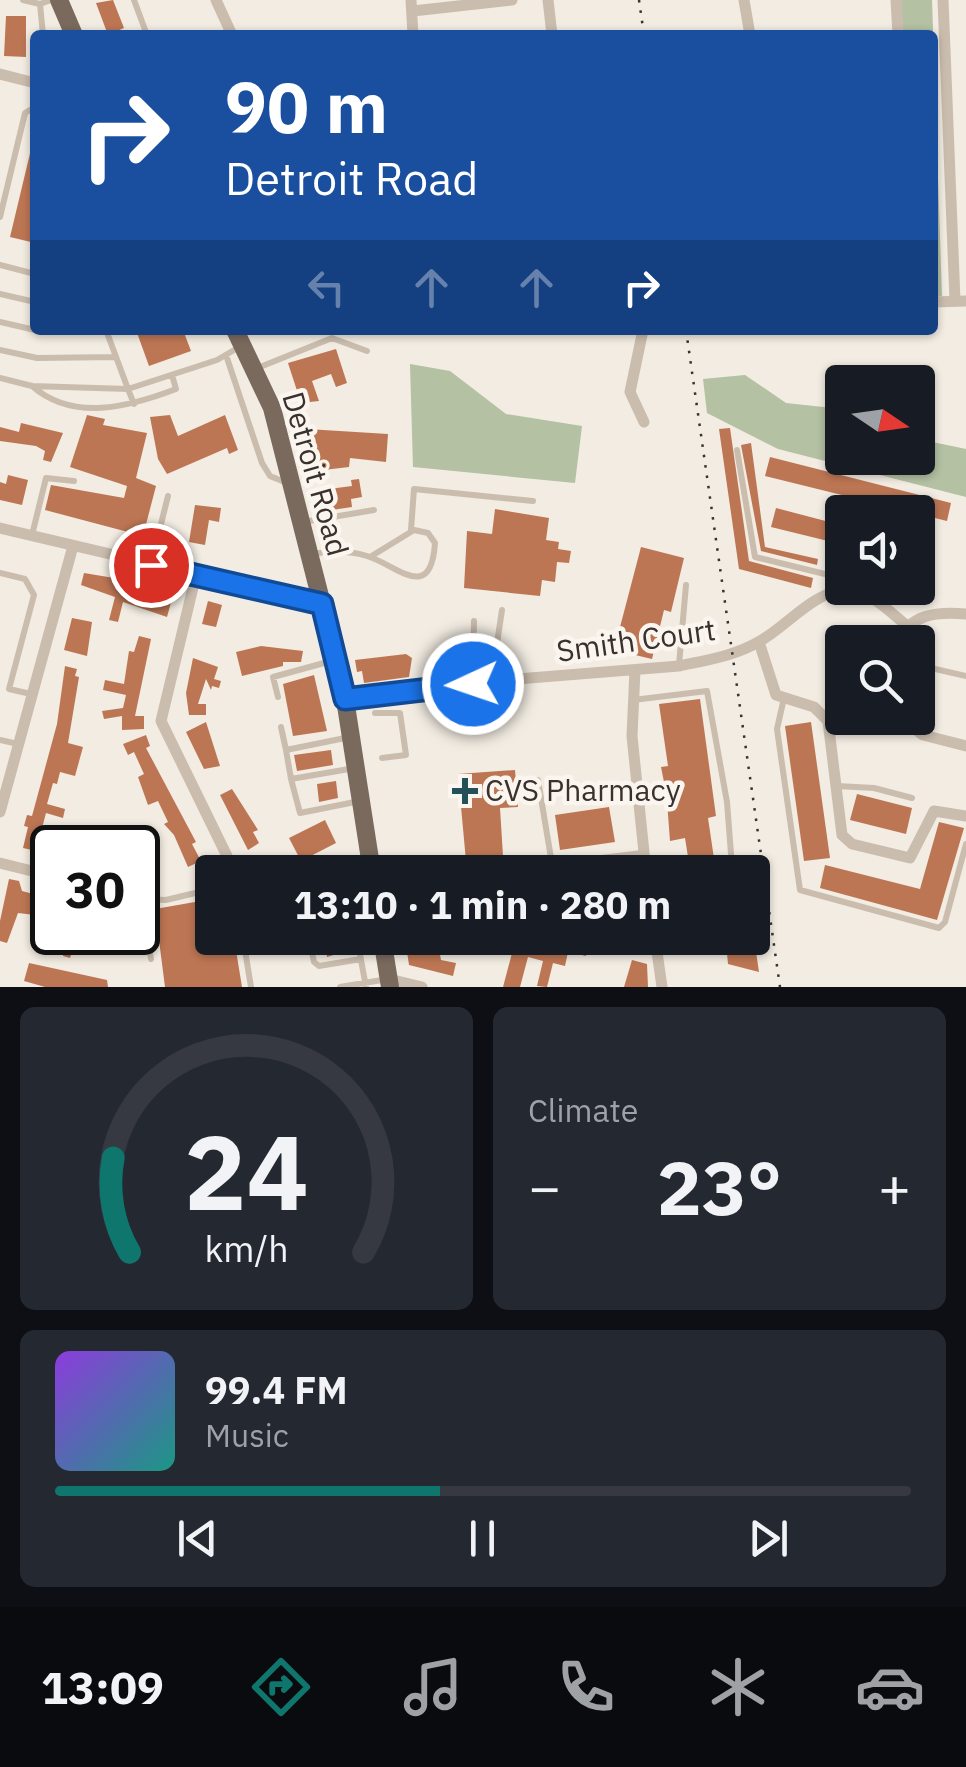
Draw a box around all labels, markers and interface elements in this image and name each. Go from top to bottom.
text: 90 m [225,61,388,152]
icon: right [60,70,190,200]
text: Detroit Road [225,149,478,207]
icon: left [299,260,354,315]
icon: ahead [404,260,459,315]
icon: ahead [509,260,564,315]
icon: right [614,260,669,315]
north arrow [825,365,935,475]
map controls [825,365,935,735]
street label: Detroit Road [274,387,358,560]
button: sound [825,495,935,605]
pin [109,523,194,608]
icon: arrive [124,538,179,593]
street label: Smith Court [554,609,718,670]
button: search [825,625,935,735]
position arrow [421,632,525,736]
place label: CVS Pharmacy [485,770,681,809]
marker: CVS Pharmacy [454,780,476,802]
speed limit sign: 30 [30,825,160,955]
text: 13:10 · 1 min · 280 m [294,880,671,929]
text: Climate [528,1089,638,1131]
text: 24 [184,1103,309,1239]
text: 23° [657,1138,782,1236]
text: − [528,1151,561,1222]
text: + [878,1151,911,1222]
text: km/h [204,1225,289,1272]
text: 99.4 FM [205,1365,348,1414]
text: Music [205,1414,289,1456]
icon: previous [170,1511,225,1566]
icon: pause [455,1511,510,1566]
icon: next [741,1511,796,1566]
icon: directions [246,1652,316,1722]
icon: music [398,1652,468,1722]
icon: phone [551,1652,621,1722]
icon: climate [703,1652,773,1722]
icon: car [855,1652,925,1722]
text: 13:09 [41,1658,164,1716]

